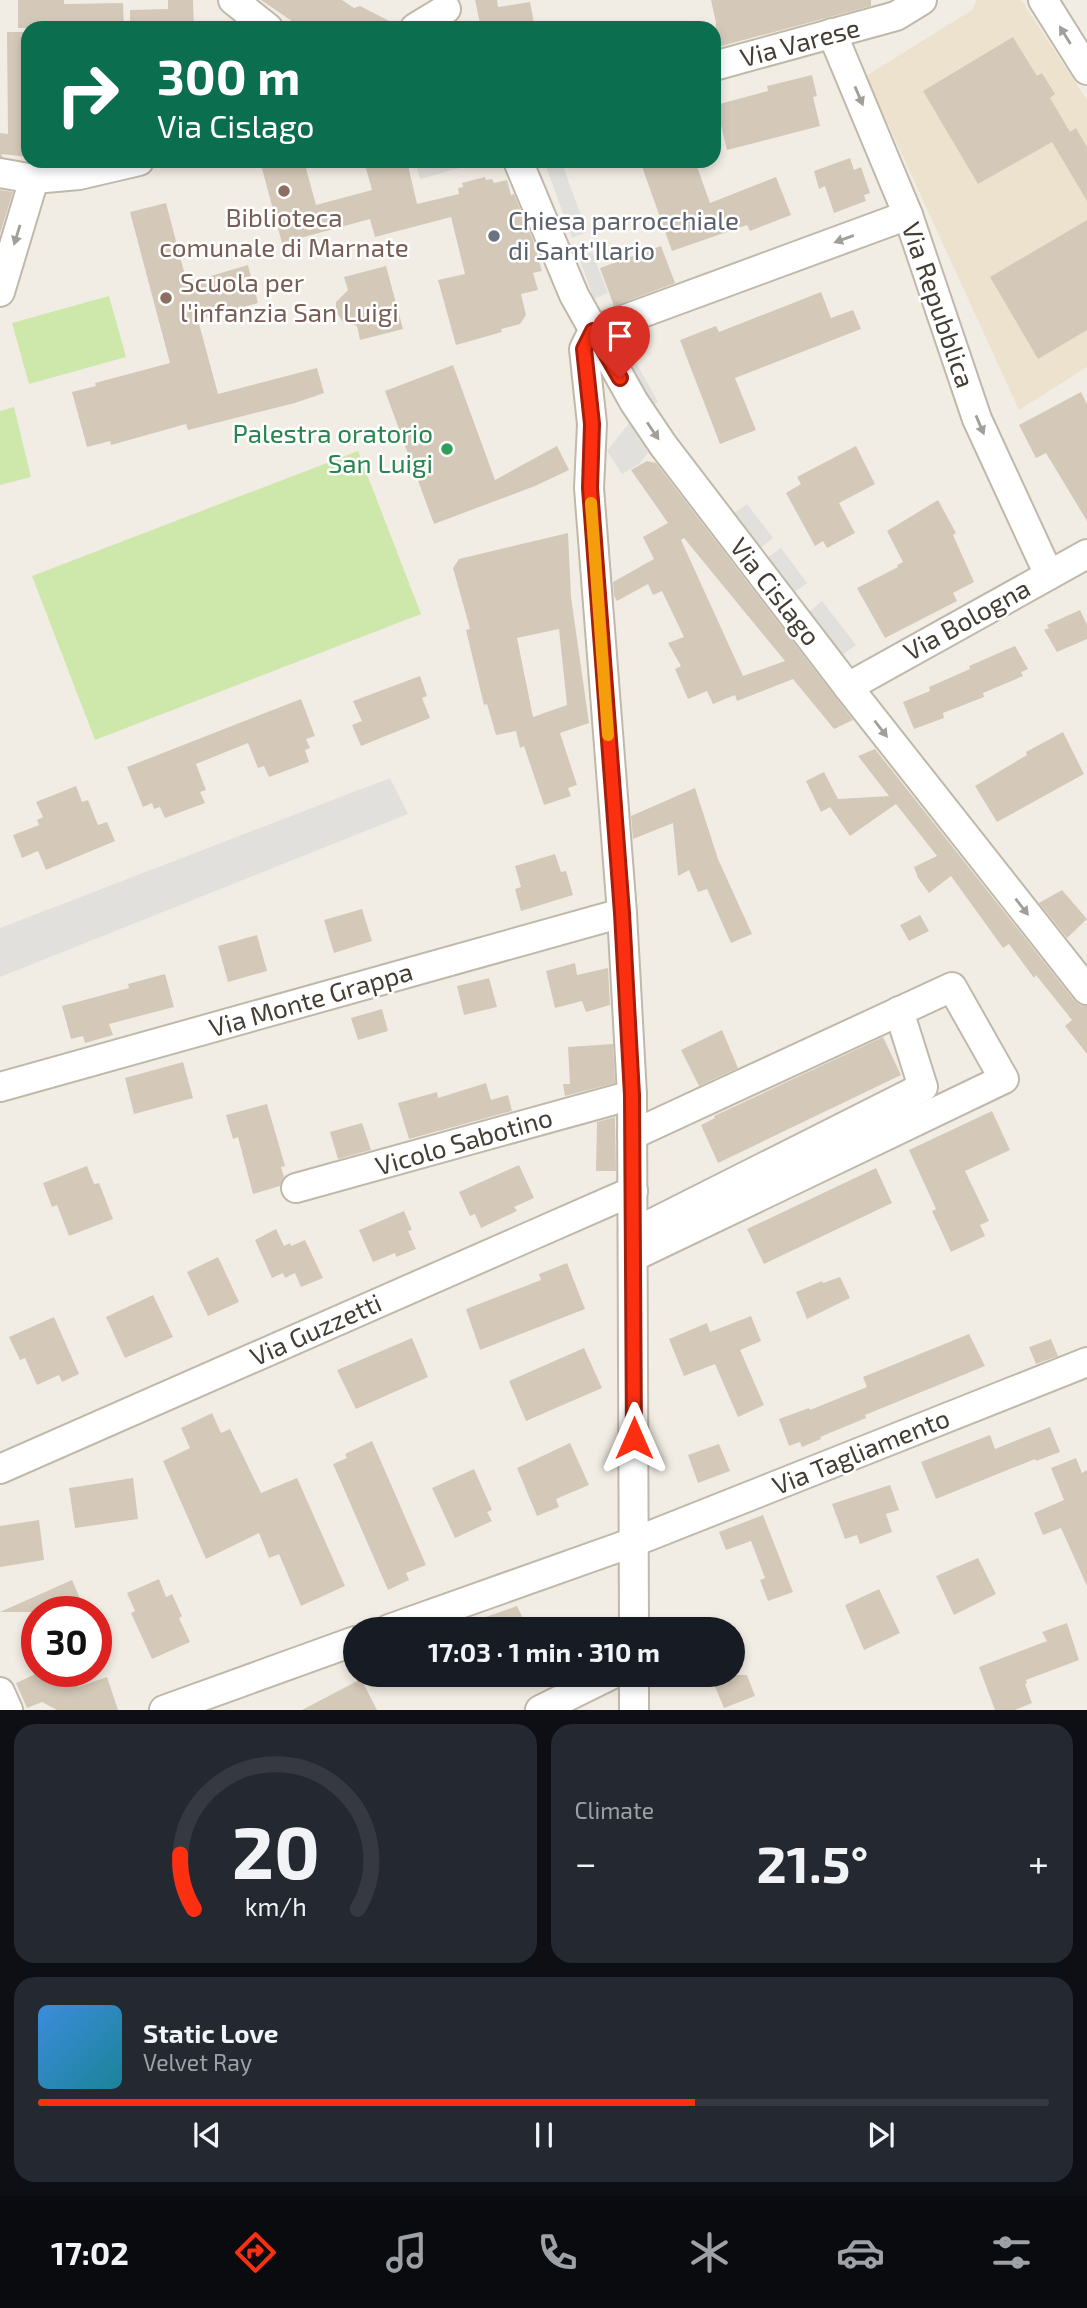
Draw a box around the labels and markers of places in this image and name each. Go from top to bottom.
marker: Biblioteca comunale di Marnate [276,183,292,199]
place label: Biblioteca comunale di Marnate [159,201,409,262]
place label: Chiesa parrocchiale di Sant'Ilario [508,204,739,265]
marker: Chiesa parrocchiale di Sant'Ilario [486,228,502,244]
place label: Scuola per l'infanzia San Luigi [180,266,399,327]
marker: Scuola per l'infanzia San Luigi [158,290,174,306]
pin [590,306,650,378]
place label: Palestra oratorio San Luigi [232,417,433,478]
marker: Palestra oratorio San Luigi [439,441,455,457]

